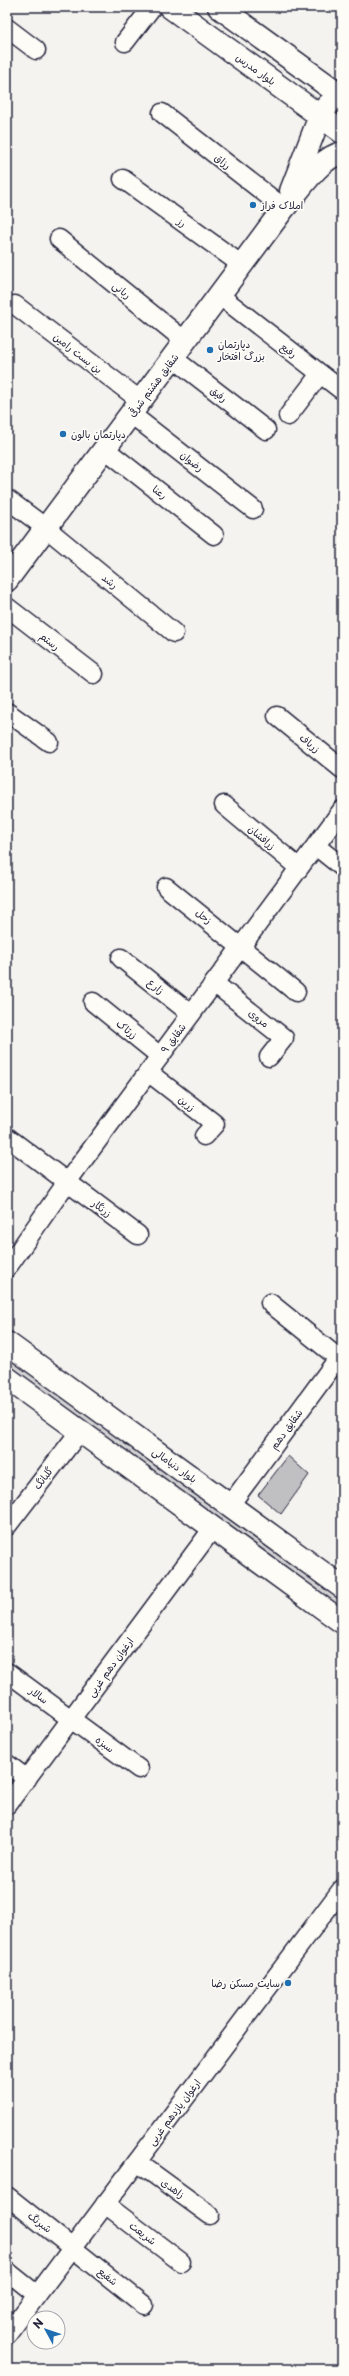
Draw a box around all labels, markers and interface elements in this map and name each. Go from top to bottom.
street label: بلوار مدرس [233,49,279,88]
street label: رزاق [212,149,235,172]
place label: املاک فراز [260,197,303,212]
marker: املاک فراز [248,200,258,210]
street label: رز [174,213,190,230]
street label: ربانی [109,277,135,303]
street label: بن بست رامین [51,329,106,377]
place label: دپارتمان بزرگ افتخار [217,336,265,363]
street label: رفیع [277,338,301,362]
marker: دپارتمان بزرگ افتخار [205,345,215,355]
street label: شقایق هشتم شرقی [124,350,182,420]
street label: رفیق [208,382,231,405]
place label: دپارتمان بالون [71,426,126,442]
marker: دپارتمان بالون [58,429,68,439]
street label: رضوان [178,447,207,475]
street label: رعنا [150,481,171,502]
street label: رشد [99,570,122,592]
street label: رستم [37,628,64,654]
street label: زرباف [297,730,324,756]
street label: زرافشان [245,821,279,853]
street label: زحل [193,904,216,927]
street label: زارع [144,974,168,998]
street label: مروی [246,1005,273,1030]
street label: زرتاک [114,1016,141,1042]
street label: شقایق ۹ [156,1019,189,1056]
street label: زرین [176,1091,199,1114]
street label: زرنگار [89,1195,115,1220]
street label: شقایق دهم [266,1405,306,1453]
street label: بلوار دنیامالی [149,1443,201,1487]
street label: گلبانگ [29,1463,56,1492]
street label: ارغوان دهم غربی [83,1634,137,1700]
street label: سالار [26,1682,52,1707]
street label: سبزه [93,1732,118,1756]
place label: سایت مسکن رضا [211,1975,280,1990]
marker: سایت مسکن رضا [283,1978,293,1988]
street label: ارغوان یازدهم غربی [144,2075,204,2149]
street label: زاهدی [158,2174,188,2201]
street label: شبرنگ [25,2207,56,2236]
street label: شریعت [127,2218,160,2248]
street label: شفیع [95,2263,121,2289]
north arrow [26,2310,66,2350]
text: N [29,2314,47,2332]

